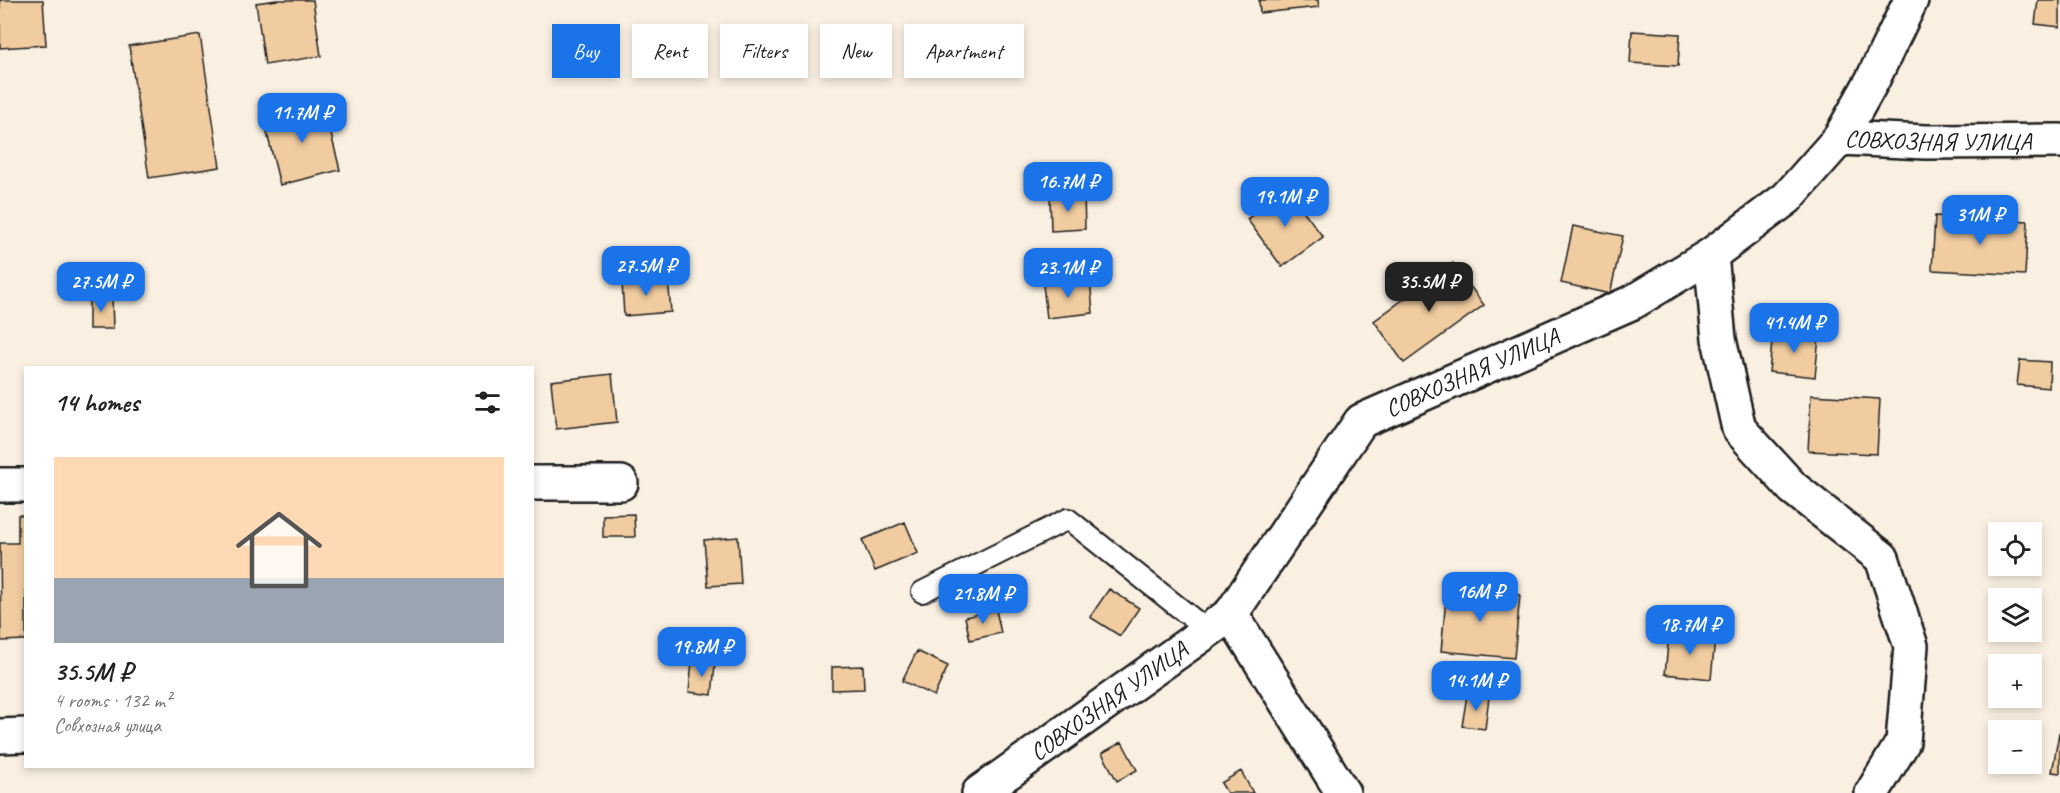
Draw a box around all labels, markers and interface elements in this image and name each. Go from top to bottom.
chip: Buy [552,24,620,78]
chip: Rent [632,24,708,78]
chip: Filters [720,24,808,78]
chip: New [820,24,892,78]
chip: Apartment [904,24,1024,78]
pin: 11.7M ₽ [247,93,357,144]
text: 11.7M ₽ [272,100,332,125]
street label: СОВХОЗНАЯ УЛИЦА [1844,123,2032,157]
pin: 16.7M ₽ [1013,162,1123,213]
text: 16.7M ₽ [1037,169,1099,194]
pin: 19.1M ₽ [1230,177,1340,228]
text: 19.1M ₽ [1255,184,1315,209]
pin: 31M ₽ [1938,195,2022,246]
text: 31M ₽ [1956,202,2004,227]
pin: 27.5M ₽ [591,246,701,297]
pin: 23.1M ₽ [1013,248,1123,299]
text: 27.5M ₽ [616,253,676,278]
text: 23.1M ₽ [1038,255,1098,280]
pin: 27.5M ₽ [46,262,156,313]
pin: 35.5M ₽ [1374,262,1484,313]
text: 27.5M ₽ [71,269,131,294]
text: 35.5M ₽ [1399,269,1459,294]
pin: 41.4M ₽ [1739,303,1849,354]
text: 41.4M ₽ [1764,310,1824,335]
street label: СОВХОЗНАЯ УЛИЦА [1381,321,1564,424]
text: 14 homes [54,386,139,419]
icon: filters [471,386,504,419]
icon: home [225,496,333,604]
map controls [1988,522,2042,774]
button: locate [1988,522,2042,576]
pin: 16M ₽ [1438,572,1522,623]
pin: 21.8M ₽ [928,574,1038,625]
text: 16M ₽ [1456,579,1504,604]
text: 21.8M ₽ [953,581,1013,606]
button: layers [1988,588,2042,642]
pin: 18.7M ₽ [1635,605,1745,656]
text: 18.7M ₽ [1660,612,1720,637]
pin: 19.8M ₽ [647,627,757,678]
text: 19.8M ₽ [672,634,732,659]
street label: СОВХОЗНАЯ УЛИЦА [1024,634,1194,767]
button: + [1988,654,2042,708]
text: 35.5M ₽ [54,655,132,688]
pin: 14.1M ₽ [1421,661,1531,712]
text: 14.1M ₽ [1446,668,1506,693]
text: 4 rooms · 132 m² [54,688,171,713]
text: Совхозная улица [54,713,161,738]
button: − [1988,720,2042,774]

